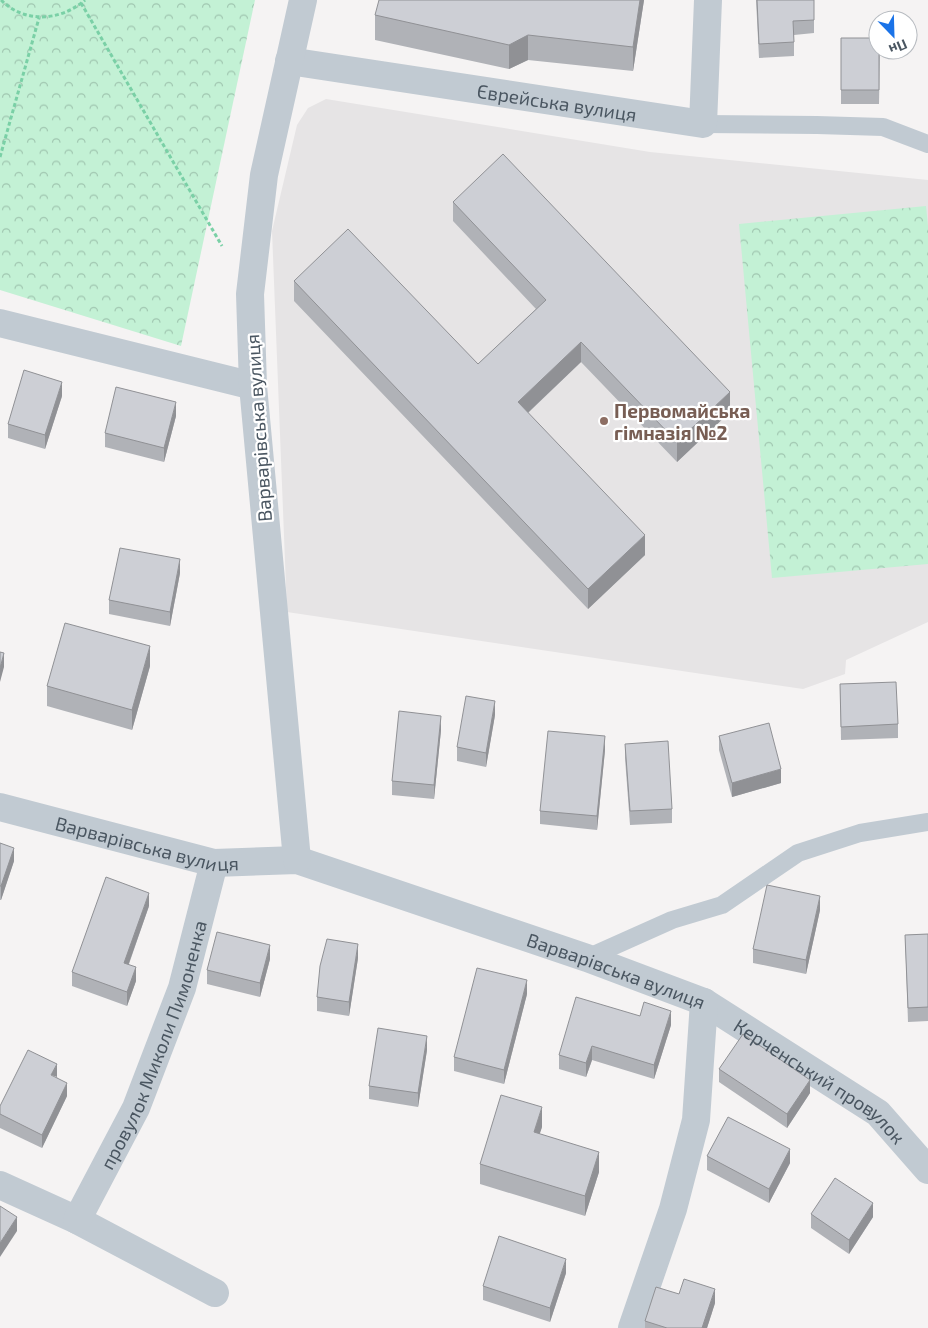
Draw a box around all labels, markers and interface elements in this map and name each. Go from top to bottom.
north arrow [868,10,918,60]
text: Пн [887,36,910,59]
street label: Єврейська вулиця [475,78,638,125]
street label: Варварівська вулиця [240,333,277,523]
place label: Первомайська гімназія №2 [614,399,750,444]
marker: Первомайська гімназія №2 [598,415,610,427]
street label: Варварівська вулиця [53,811,239,875]
street label: провулок Миколи Пимоненка [94,918,210,1173]
street label: Варварівська вулиця [524,927,709,1013]
street label: Керченський провулок [730,1013,911,1148]

